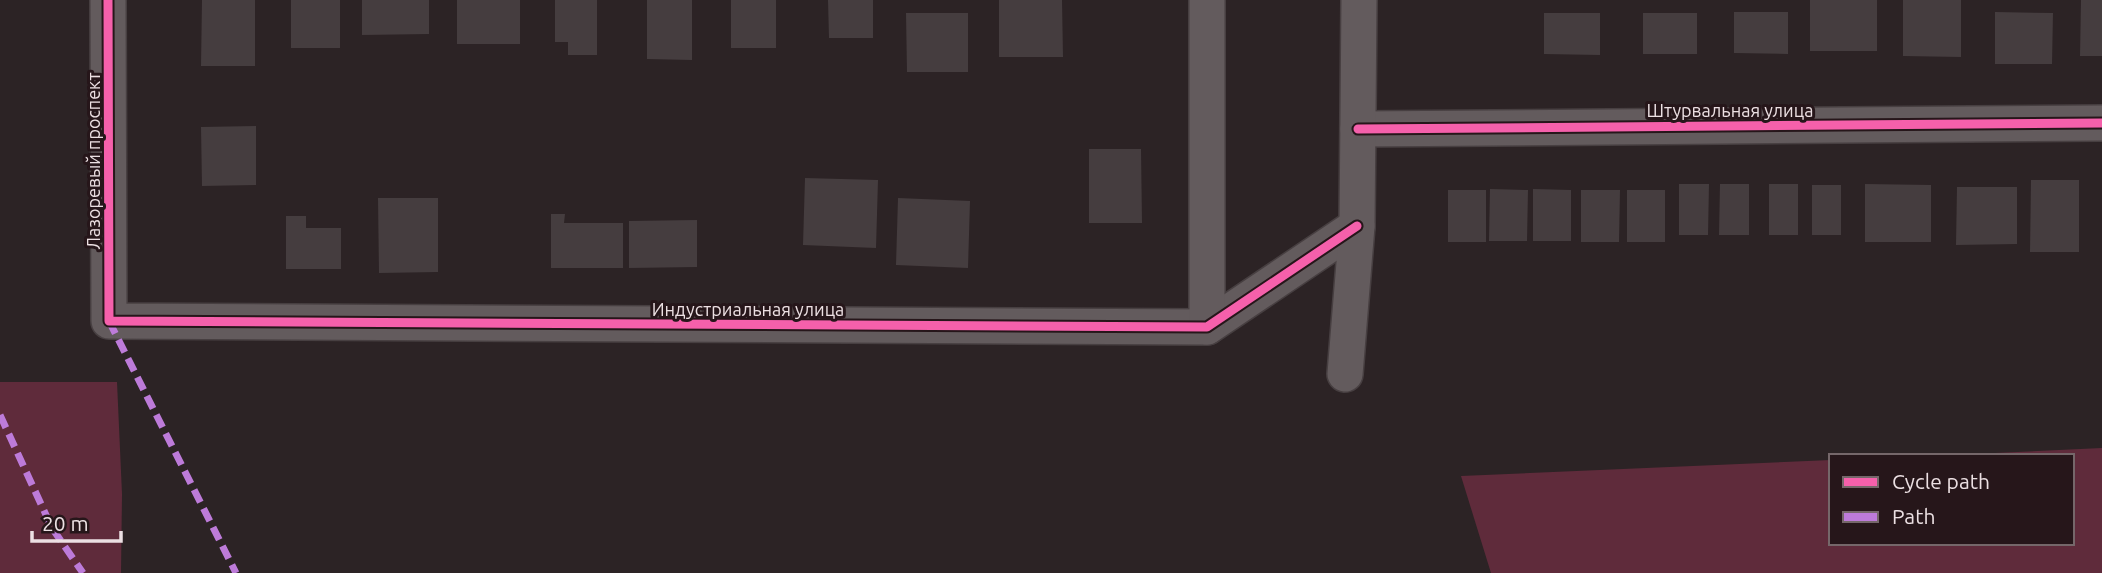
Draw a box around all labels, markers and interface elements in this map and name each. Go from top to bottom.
street label: Лазоревый проспект [83,73,103,249]
street label: Штурвальная улица [1647,100,1813,120]
street label: Индустриальная улица [652,299,844,319]
legend [1829,454,2074,545]
text: Cycle path [1892,469,1990,493]
scale bar [32,500,121,544]
text: Path [1892,504,1935,528]
text: 20 m [42,511,89,535]

